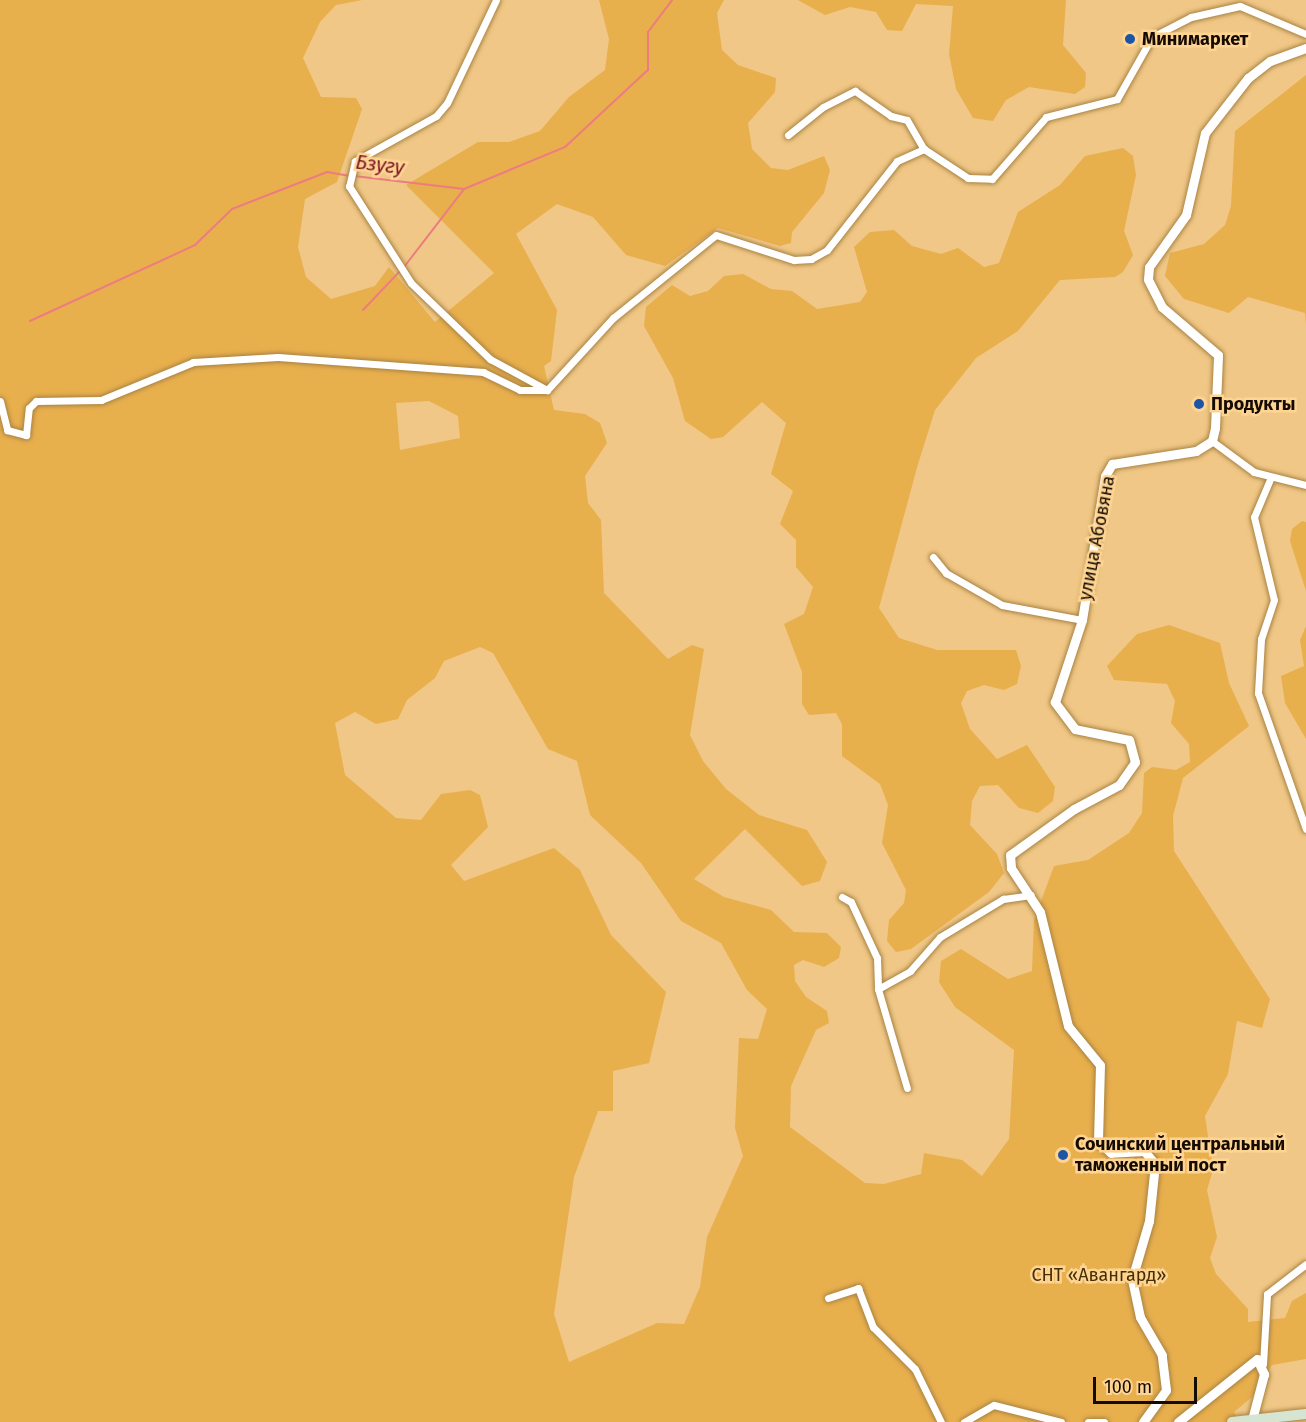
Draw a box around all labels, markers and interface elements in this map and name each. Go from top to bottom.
place label: Минимаркет [1142,28,1248,50]
marker: Минимаркет [1123,32,1137,46]
water label: Бзугу [354,150,406,180]
place label: Продукты [1211,393,1295,415]
marker: Продукты [1192,397,1206,411]
street label: улица Абовяна [1074,474,1120,602]
place label: Сочинский центральный таможенный пост [1075,1134,1285,1176]
marker: Сочинский центральный таможенный пост [1056,1148,1070,1162]
park label: СНТ «Авангард» [1031,1264,1167,1286]
scale bar [1096,1365,1200,1403]
text: 100 m [1104,1376,1152,1398]

